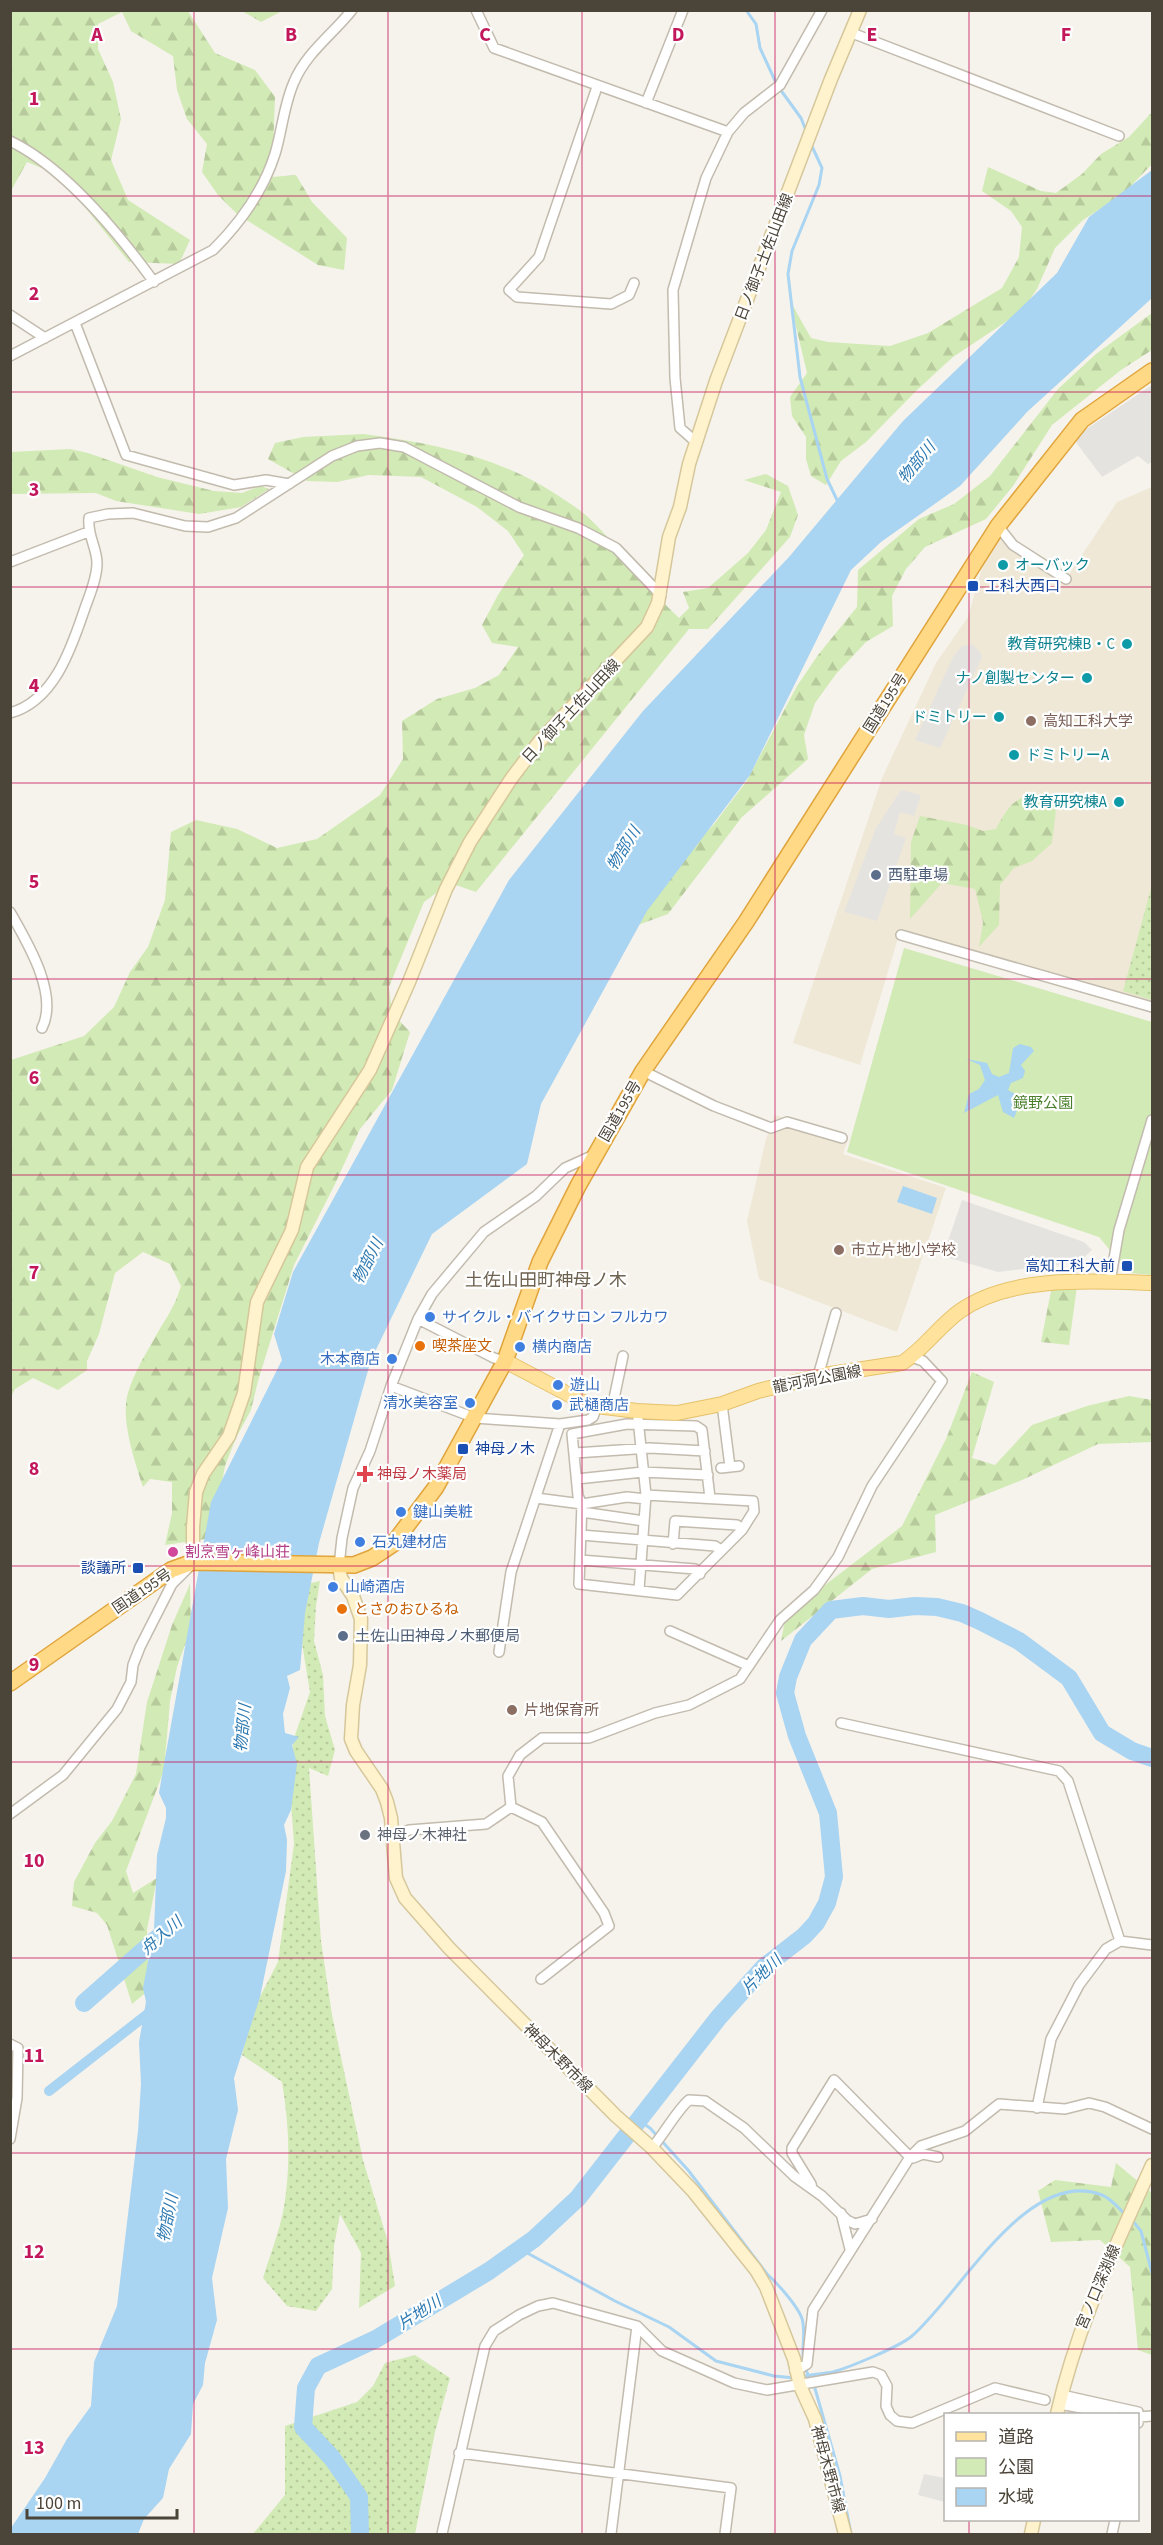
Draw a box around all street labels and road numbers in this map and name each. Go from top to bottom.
street label: 日ノ御子土佐山田線 [730,190,798,324]
street label: 日ノ御子土佐山田線 [518,655,625,768]
street label: 国道195号 [859,669,912,737]
street label: 国道195号 [594,1077,646,1146]
street label: 龍河洞公園線 [771,1361,863,1398]
street label: 国道195号 [108,1564,176,1619]
street label: 神母木野市線 [518,2019,597,2098]
street label: 宮ノ口深渕線 [1071,2242,1126,2333]
street label: 神母木野市線 [806,2423,849,2515]

